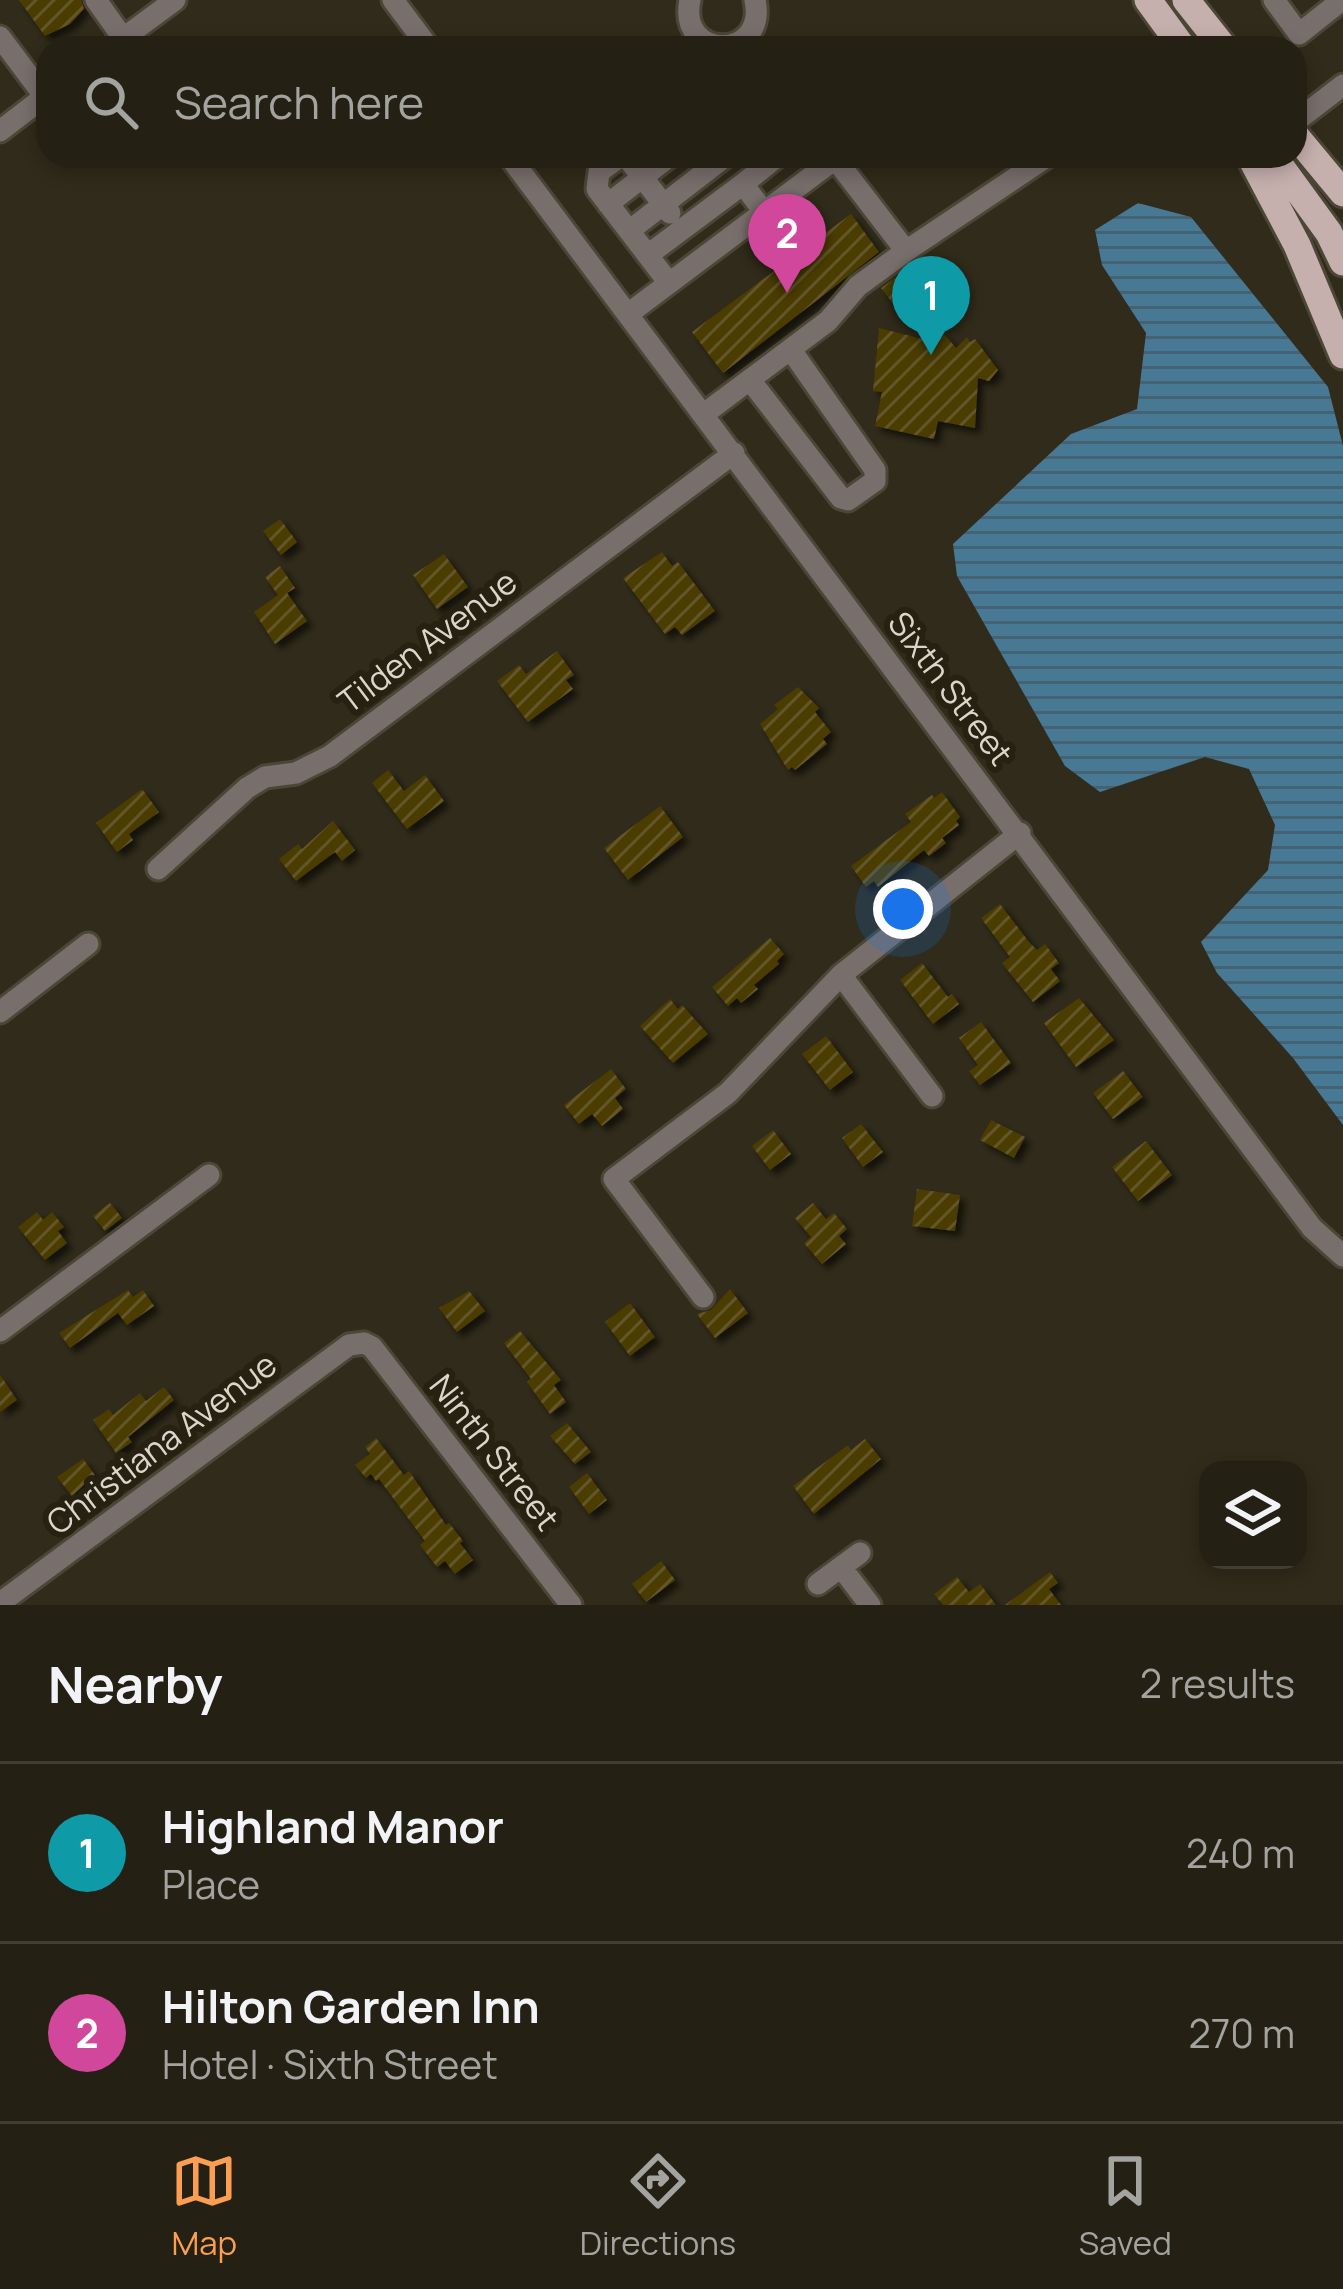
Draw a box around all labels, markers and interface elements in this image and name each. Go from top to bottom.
search box [36,36,1307,168]
icon: search [78,69,144,135]
text: Search here [174,71,424,133]
pin: 2 [748,194,826,293]
pin: 1 [892,256,970,355]
street label: Tilden Avenue [329,559,525,723]
street label: Sixth Street [878,602,1024,774]
your location [873,879,933,939]
street label: Christiana Avenue [37,1342,285,1544]
street label: Ninth Street [420,1365,570,1539]
map controls [1199,1461,1307,1569]
button: layers [1199,1461,1307,1569]
text: Nearby [48,1649,223,1718]
text: 2 results [1140,1656,1295,1710]
text: Highland Manor [162,1795,504,1857]
text: 1 [78,1826,96,1880]
text: 240 m [1186,1826,1295,1880]
text: Place [162,1857,260,1911]
text: Hilton Garden Inn [162,1975,540,2037]
text: 2 [75,2006,99,2060]
text: 270 m [1189,2006,1295,2060]
text: Hotel · Sixth Street [162,2037,498,2091]
tab: Map [171,2148,237,2265]
tab: Directions [580,2148,736,2265]
tab: Saved [1079,2148,1172,2265]

